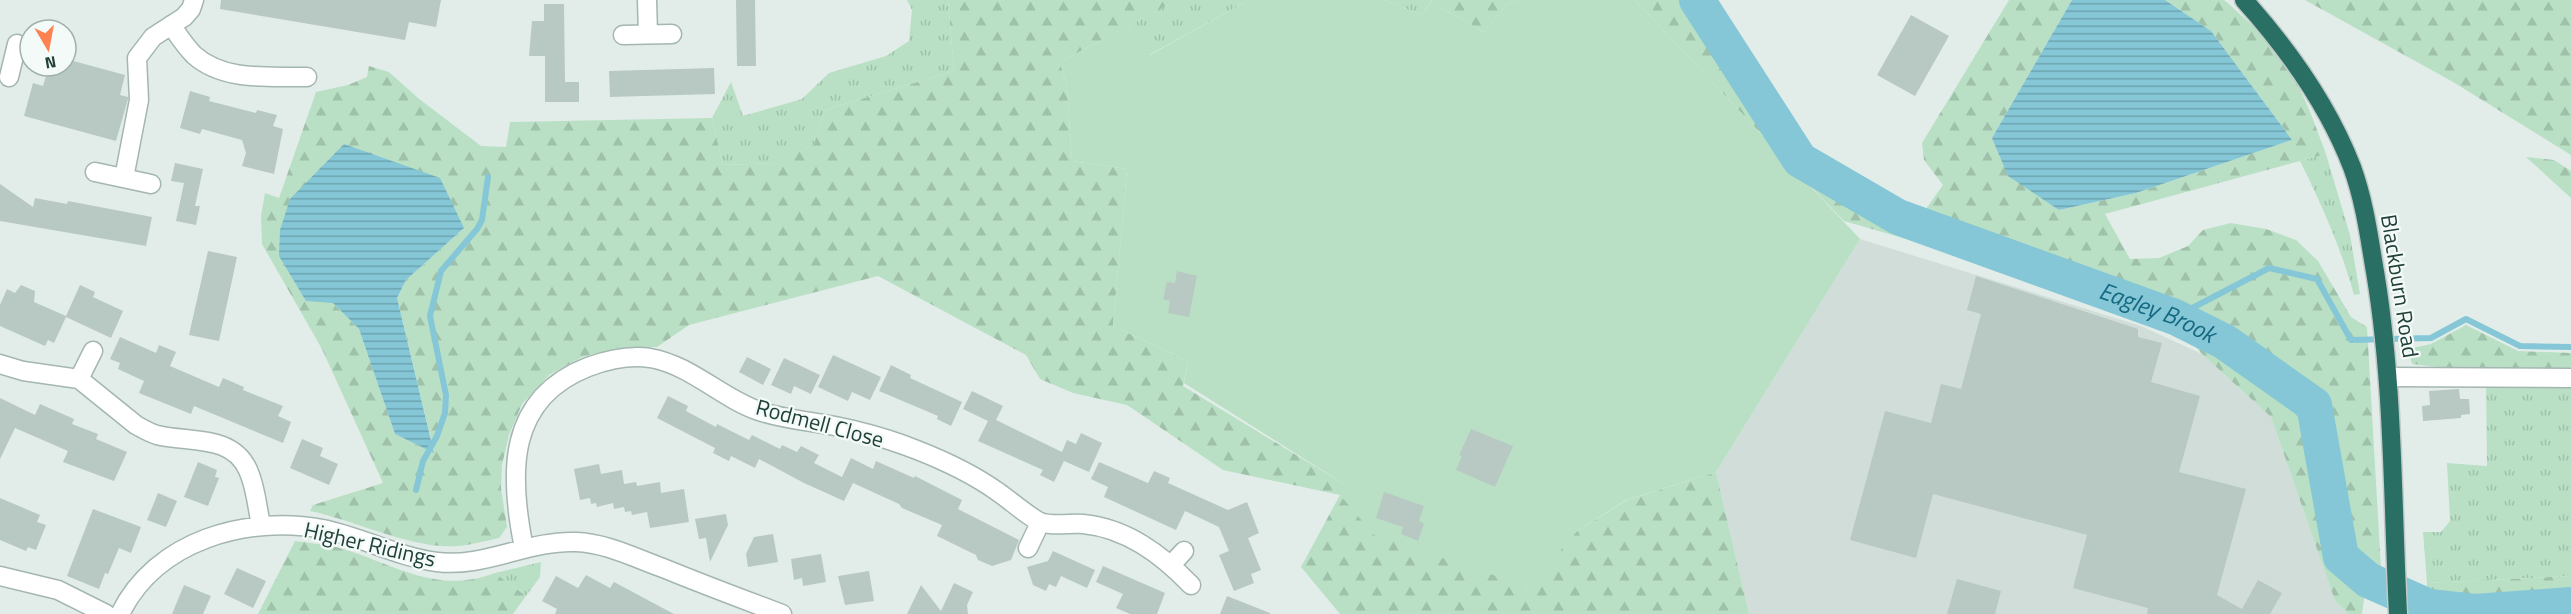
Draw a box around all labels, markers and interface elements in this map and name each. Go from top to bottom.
north arrow [18,18,78,78]
text: N [43,50,58,76]
street label: Blackburn Road [2372,212,2428,360]
water label: Eagley Brook [2094,272,2225,353]
street label: Rodmell Close [752,390,888,456]
street label: Higher Ridings [301,512,439,576]

